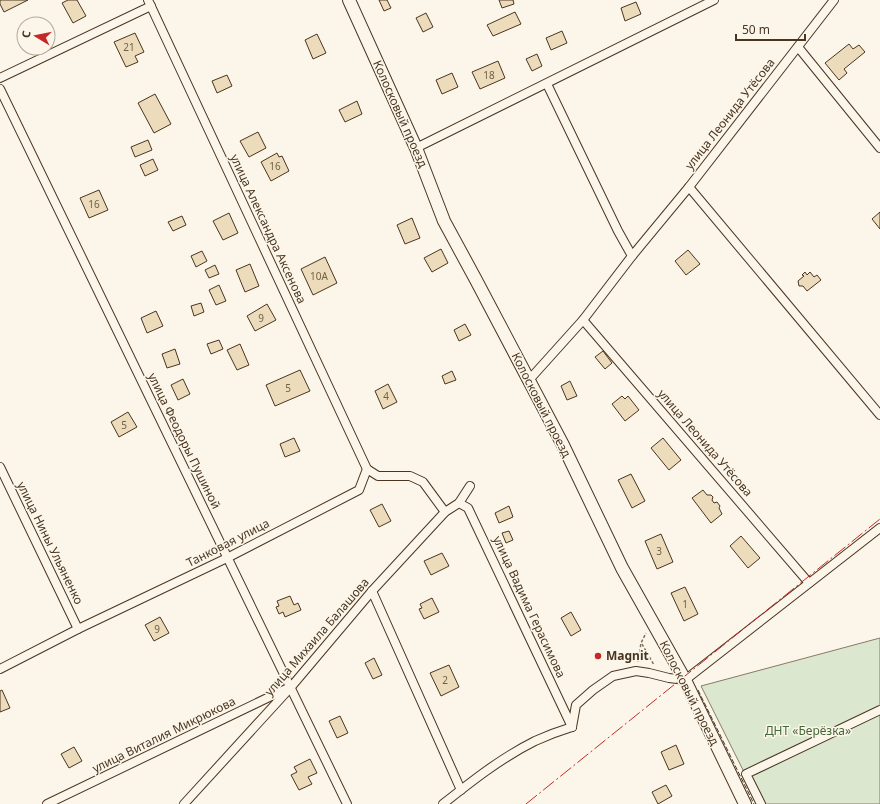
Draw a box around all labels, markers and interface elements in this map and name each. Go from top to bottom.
north arrow [16,16,56,56]
scale bar [736,16,805,42]
text: 50 m [742,21,770,38]
text: С [18,29,34,39]
house number: 21 [123,40,135,54]
street label: улица Леонида Утёсова [681,54,778,173]
street label: Колосковый проезд [369,58,432,171]
house number: 18 [483,68,495,82]
street label: улица Александра Аксенова [226,151,311,306]
house number: 16 [269,159,281,173]
house number: 16 [88,197,100,211]
house number: 10А [310,269,329,283]
house number: 9 [258,311,264,325]
street label: Колосковый проезд [508,349,576,461]
street label: улица Феодоры Пушиной [144,370,225,512]
house number: 5 [285,381,291,395]
street label: улица Леонида Утёсова [654,385,757,500]
house number: 4 [383,389,389,403]
house number: 5 [121,418,127,432]
street label: улица Нины Ульяненко [13,478,88,607]
street label: Танковая улица [183,514,272,571]
street label: улица Вадима Герасимова [489,533,570,680]
house number: 3 [656,544,662,558]
street label: улица Михаила Балашова [261,574,373,699]
house number: 1 [682,597,688,611]
house number: 9 [154,622,160,636]
street label: Колосковый проезд [656,637,724,749]
place label: Magnit [606,647,649,664]
marker: Magnit [593,651,603,661]
house number: 2 [442,673,448,687]
street label: улица Виталия Микрюкова [89,692,238,777]
park label: ДНТ «Берёзка» [765,722,851,739]

